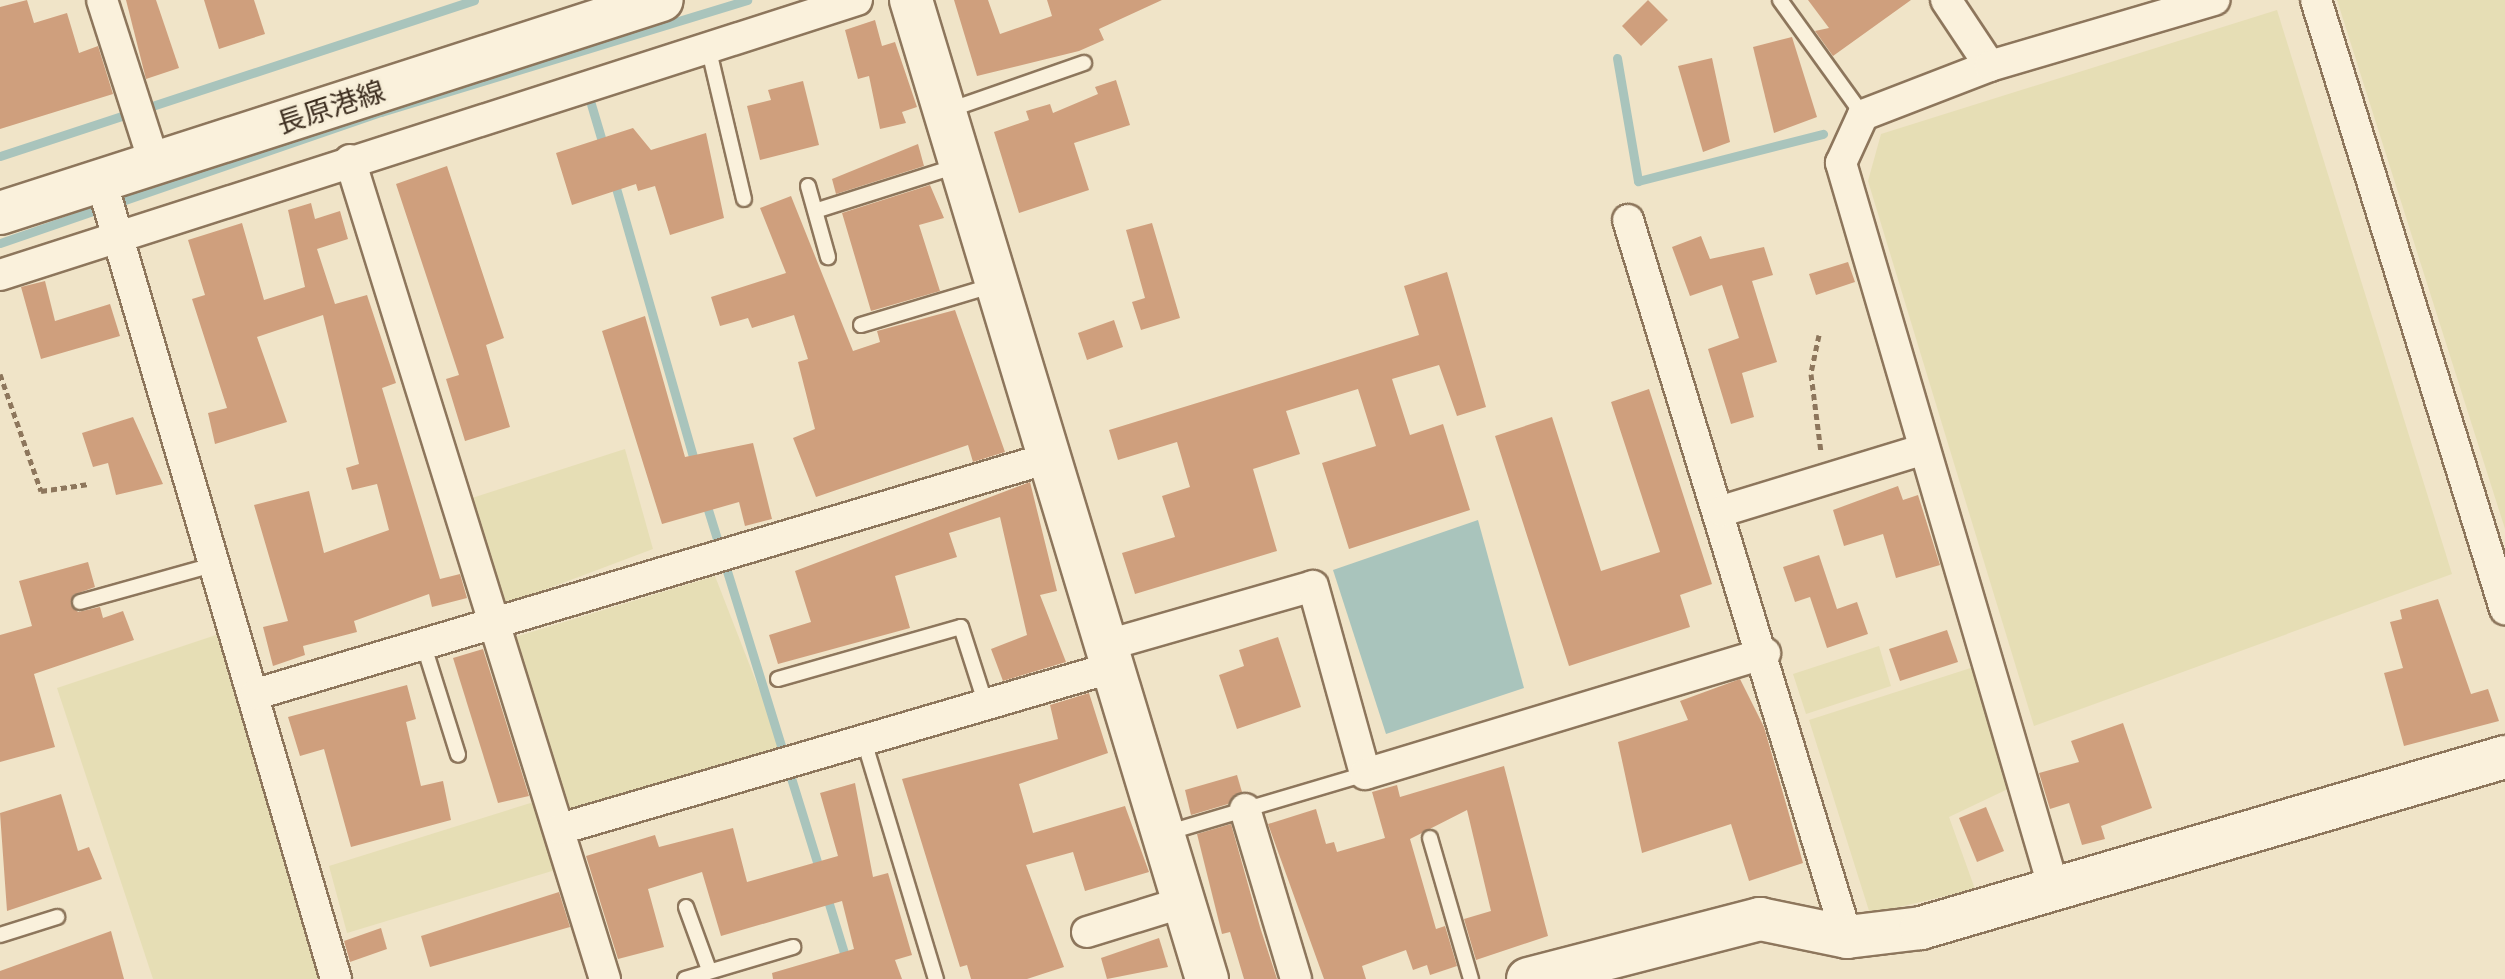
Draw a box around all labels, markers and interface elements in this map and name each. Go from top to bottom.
street label: 長原港線 [273,74,389,140]

